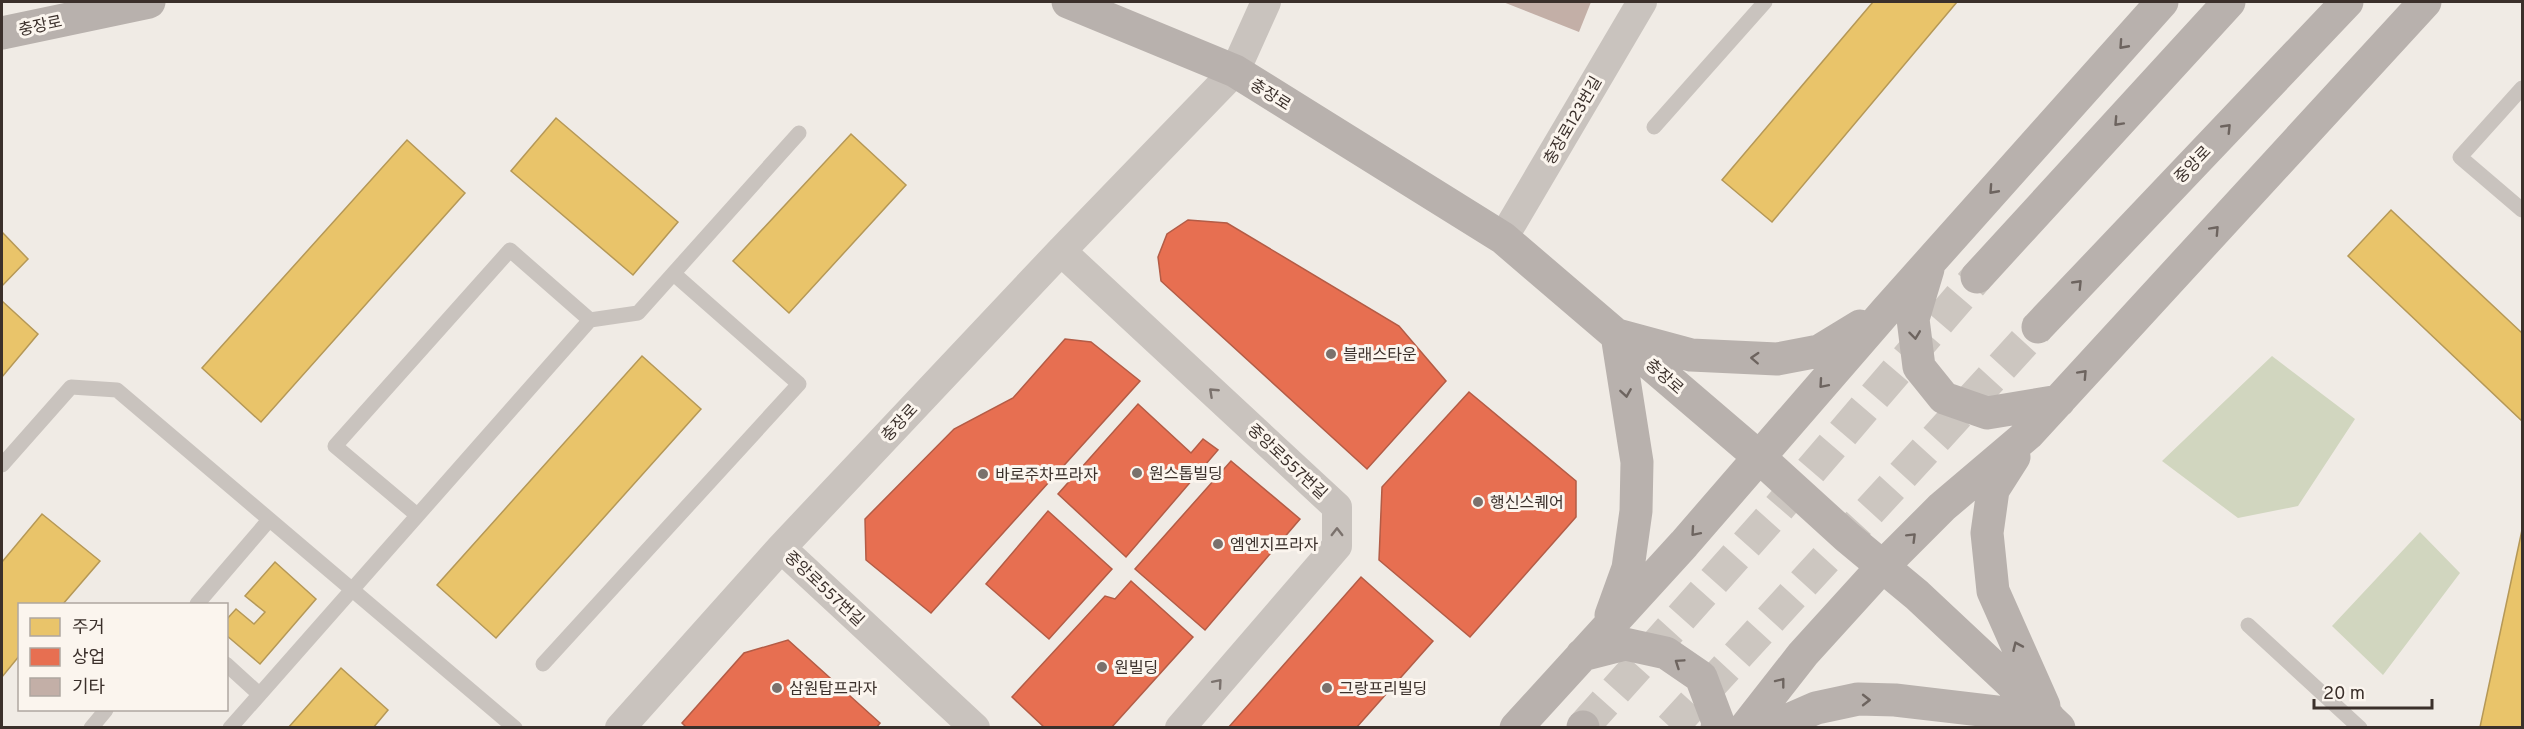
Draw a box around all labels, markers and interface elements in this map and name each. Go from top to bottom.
street label: 충장로 [17,13,64,41]
one-way arrow [2119,38,2130,49]
street label: 충장로123번길 [1540,73,1607,169]
street label: 충장로 [1246,76,1294,116]
one-way arrow [2115,115,2126,126]
one-way arrow [2220,124,2231,135]
street label: 중앙로 [2171,142,2216,188]
one-way arrow [1989,183,2000,194]
one-way arrow [2208,227,2219,237]
one-way arrow [2071,281,2082,291]
one-way arrow [1909,331,1921,340]
place label: 블래스타운 [1343,346,1417,366]
marker: 블래스타운 [1324,347,1338,361]
one-way arrow [1751,351,1760,364]
street label: 충장로 [1640,355,1687,400]
one-way arrow [2076,370,2087,381]
one-way arrow [1819,377,1830,388]
one-way arrow [1209,388,1220,399]
one-way arrow [1619,388,1631,397]
street label: 충장로 [878,400,923,446]
street label: 중앙로557번길 [1243,420,1331,504]
place label: 원스톱빌딩 [1149,465,1223,485]
place label: 바로주차프라자 [995,466,1098,486]
marker: 원스톱빌딩 [1130,466,1144,480]
marker: 바로주차프라자 [976,467,990,481]
place label: 행신스퀘어 [1490,494,1564,514]
marker: 행신스퀘어 [1471,495,1485,509]
one-way arrow [1691,525,1702,536]
one-way arrow [1331,528,1343,537]
one-way arrow [1904,533,1915,544]
place label: 엠엔지프라자 [1230,536,1319,556]
marker: 엠엔지프라자 [1211,537,1225,551]
street label: 중앙로557번길 [780,547,868,631]
legend [18,603,228,711]
text: 주거 [72,617,105,640]
one-way arrow [2012,641,2024,652]
text: 상업 [72,647,105,670]
place label: 원빌딩 [1114,659,1158,679]
one-way arrow [1675,659,1686,670]
marker: 원빌딩 [1095,660,1109,674]
scale bar [2314,672,2432,710]
text: 기타 [72,677,106,700]
one-way arrow [1774,677,1785,688]
one-way arrow [1211,679,1222,690]
place label: 삼원탑프라자 [789,680,878,700]
place label: 그랑프리빌딩 [1339,680,1427,700]
marker: 삼원탑프라자 [770,681,784,695]
marker: 그랑프리빌딩 [1320,681,1334,695]
text: 20 m [2323,683,2365,706]
one-way arrow [1861,694,1870,706]

